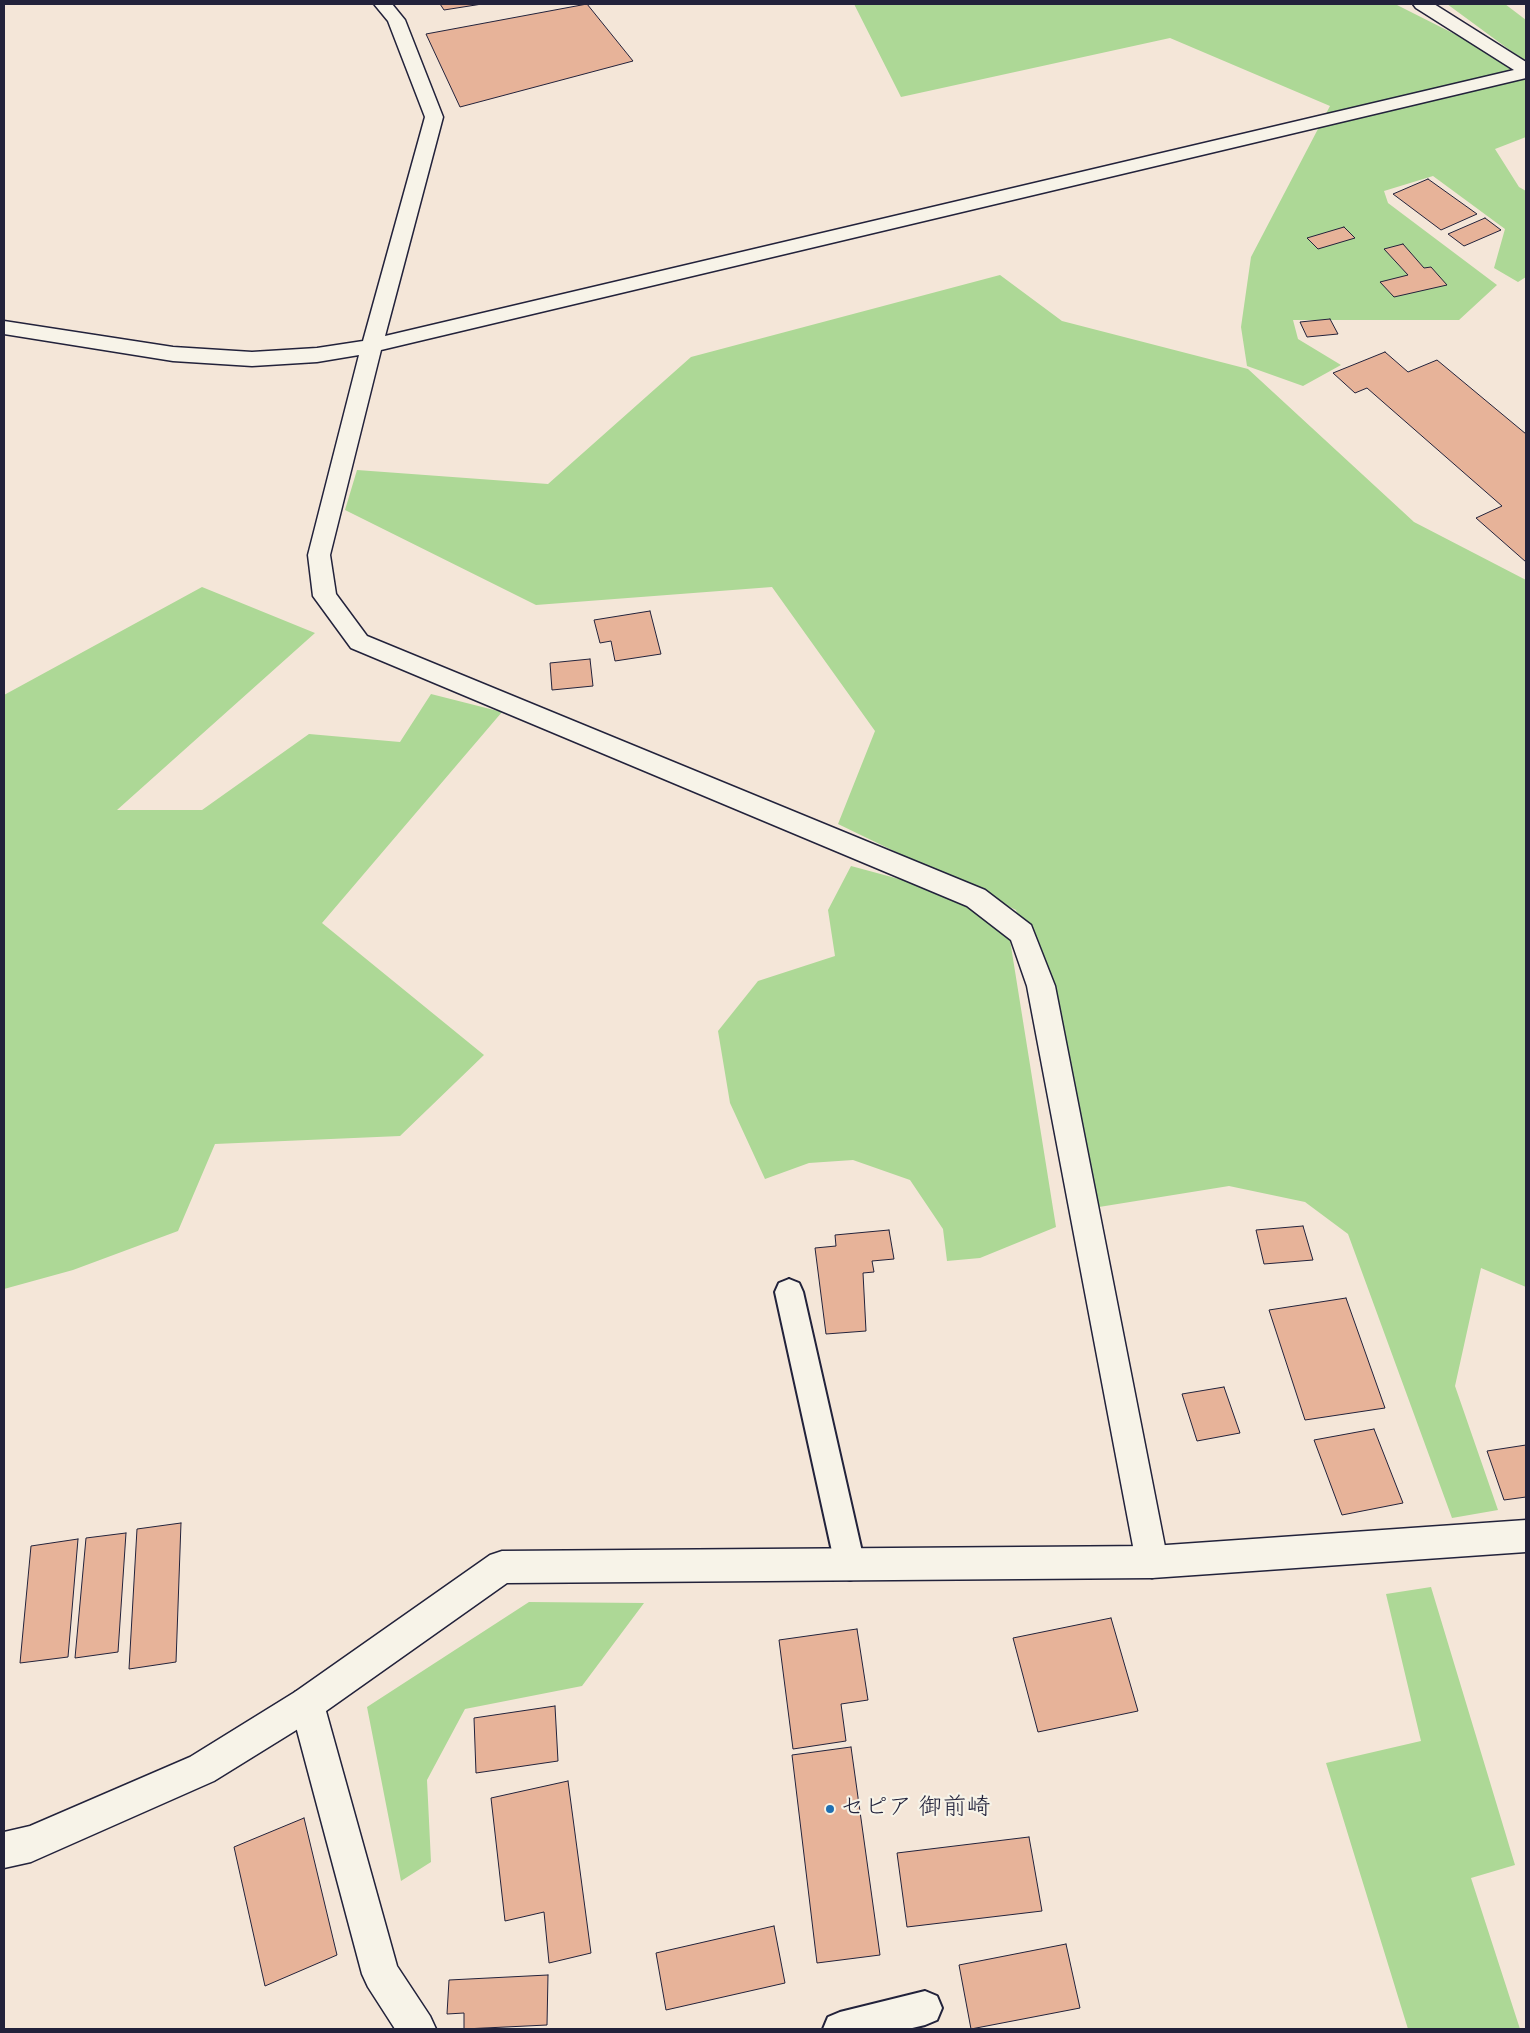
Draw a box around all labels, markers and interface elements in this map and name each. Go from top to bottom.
place label: セピア 御前崎 [840,1795,990,1823]
marker: セピア 御前崎 [824,1803,836,1815]

